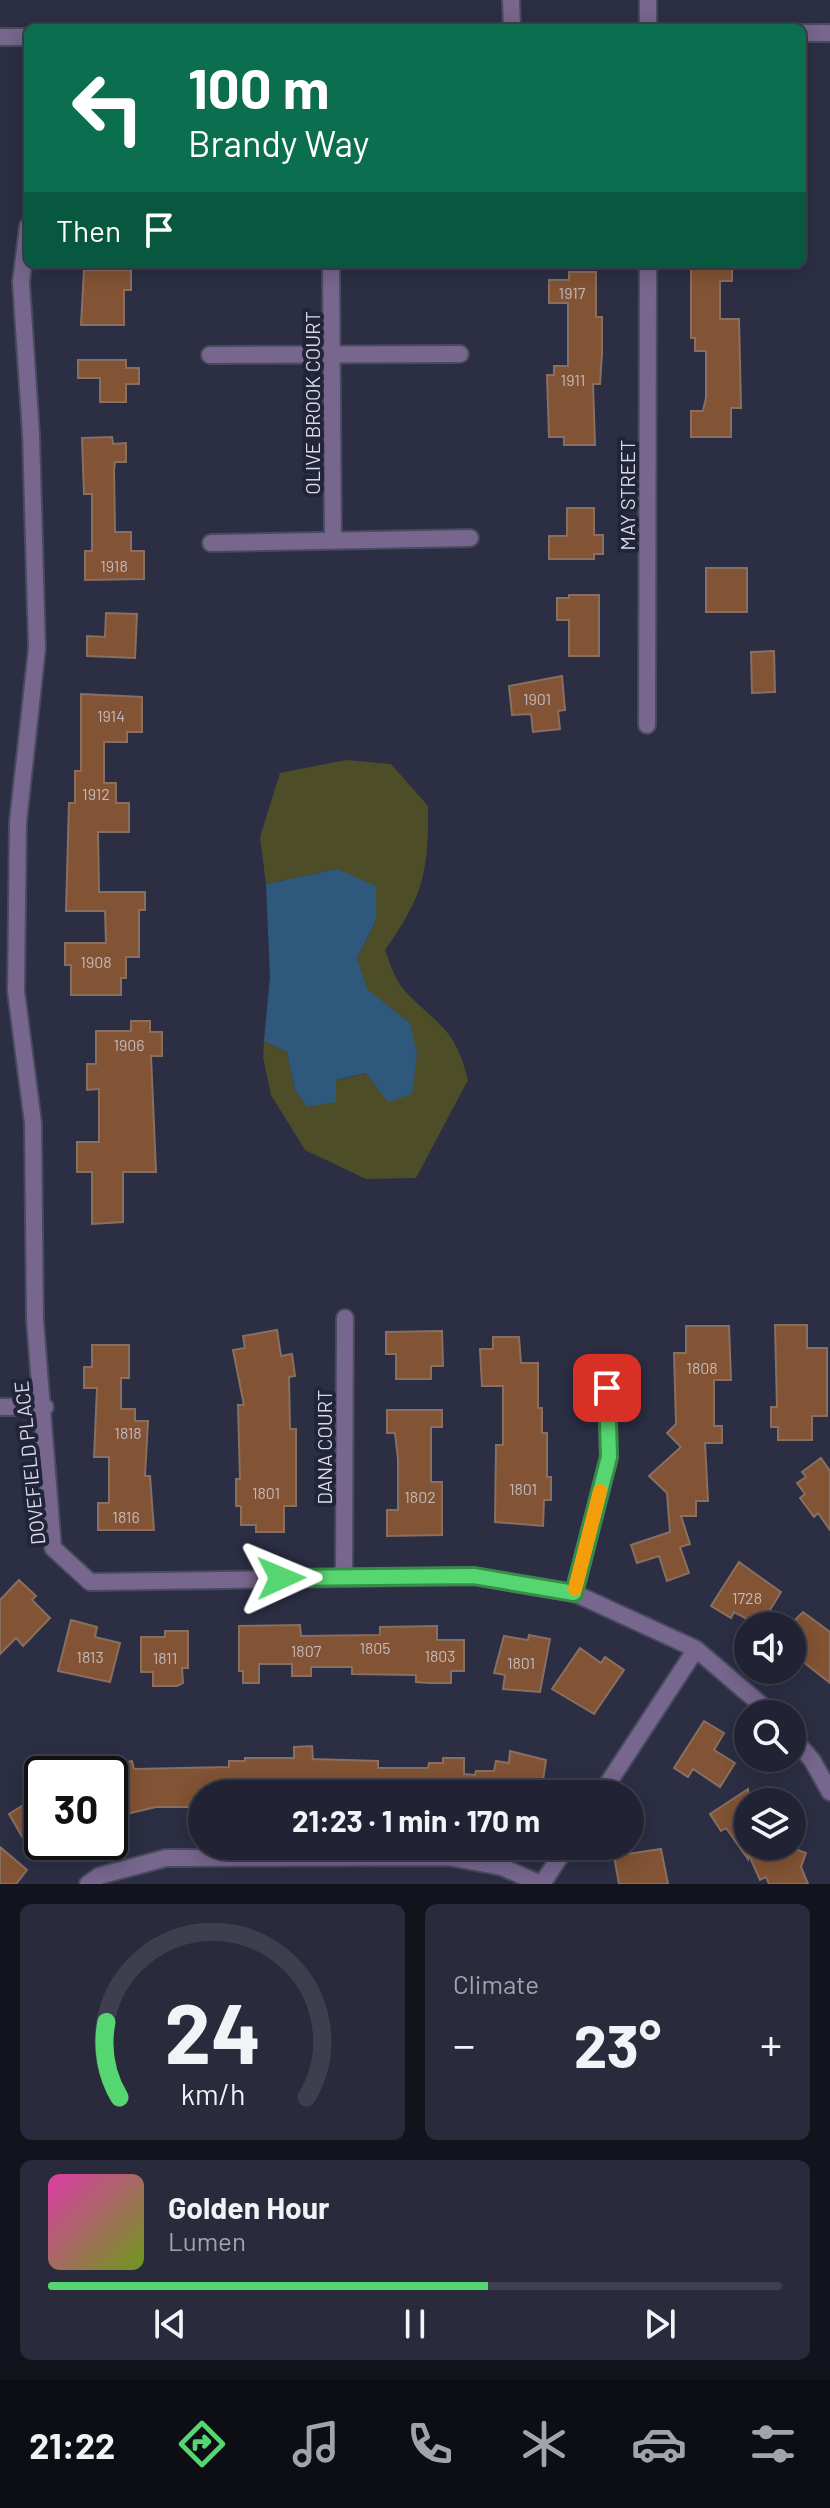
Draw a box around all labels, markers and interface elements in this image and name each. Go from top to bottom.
text: 100 m [188,53,330,120]
icon: left [56,56,160,160]
text: Brandy Way [188,121,369,164]
icon: arrive [137,208,181,252]
text: Then [56,212,121,248]
house number: 1917 [559,283,586,302]
street label: OLIVE BROOK COURT [300,311,324,495]
house number: 1911 [561,370,585,389]
street label: MAY STREET [615,440,639,550]
house number: 1918 [100,556,128,575]
house number: 1901 [523,689,551,708]
house number: 1914 [97,706,125,725]
house number: 1912 [82,784,110,803]
house number: 1908 [80,952,112,971]
house number: 1906 [113,1035,145,1054]
pin [573,1354,641,1422]
house number: 1808 [686,1358,718,1377]
icon: arrive [585,1366,629,1410]
street label: DOVEFIELD PLACE [8,1380,50,1546]
street label: DANA COURT [312,1390,336,1504]
house number: 1818 [114,1423,142,1442]
house number: 1801 [509,1479,537,1498]
house number: 1801 [252,1483,280,1502]
house number: 1802 [404,1487,436,1506]
house number: 1816 [112,1507,140,1526]
position arrow [239,1536,323,1620]
house number: 1728 [732,1588,762,1607]
map controls [734,1612,806,1860]
button: sound [734,1612,806,1684]
house number: 1805 [359,1638,391,1657]
house number: 1807 [291,1641,322,1660]
house number: 1803 [424,1646,456,1665]
house number: 1813 [76,1647,104,1666]
house number: 1811 [153,1648,177,1667]
house number: 1801 [507,1653,535,1672]
button: search [734,1700,806,1772]
speed limit sign: 30 [24,1756,128,1860]
button: layers [734,1788,806,1860]
text: 21:23 · 1 min · 170 m [292,1802,540,1838]
text: Climate [453,1968,539,1999]
text: 24 [164,1981,261,2081]
text: 23° [574,2008,661,2080]
text: − [453,2017,475,2070]
text: + [760,2017,782,2070]
text: km/h [180,2076,245,2111]
text: Golden Hour [168,2189,330,2225]
text: Lumen [168,2225,246,2256]
icon: previous [148,2302,192,2346]
icon: pause [393,2302,437,2346]
icon: next [638,2302,682,2346]
icon: directions [174,2416,230,2472]
icon: music [288,2416,344,2472]
icon: phone [402,2416,458,2472]
icon: climate [516,2416,572,2472]
icon: car [631,2416,687,2472]
icon: filters [745,2416,801,2472]
text: 21:22 [29,2423,115,2466]

